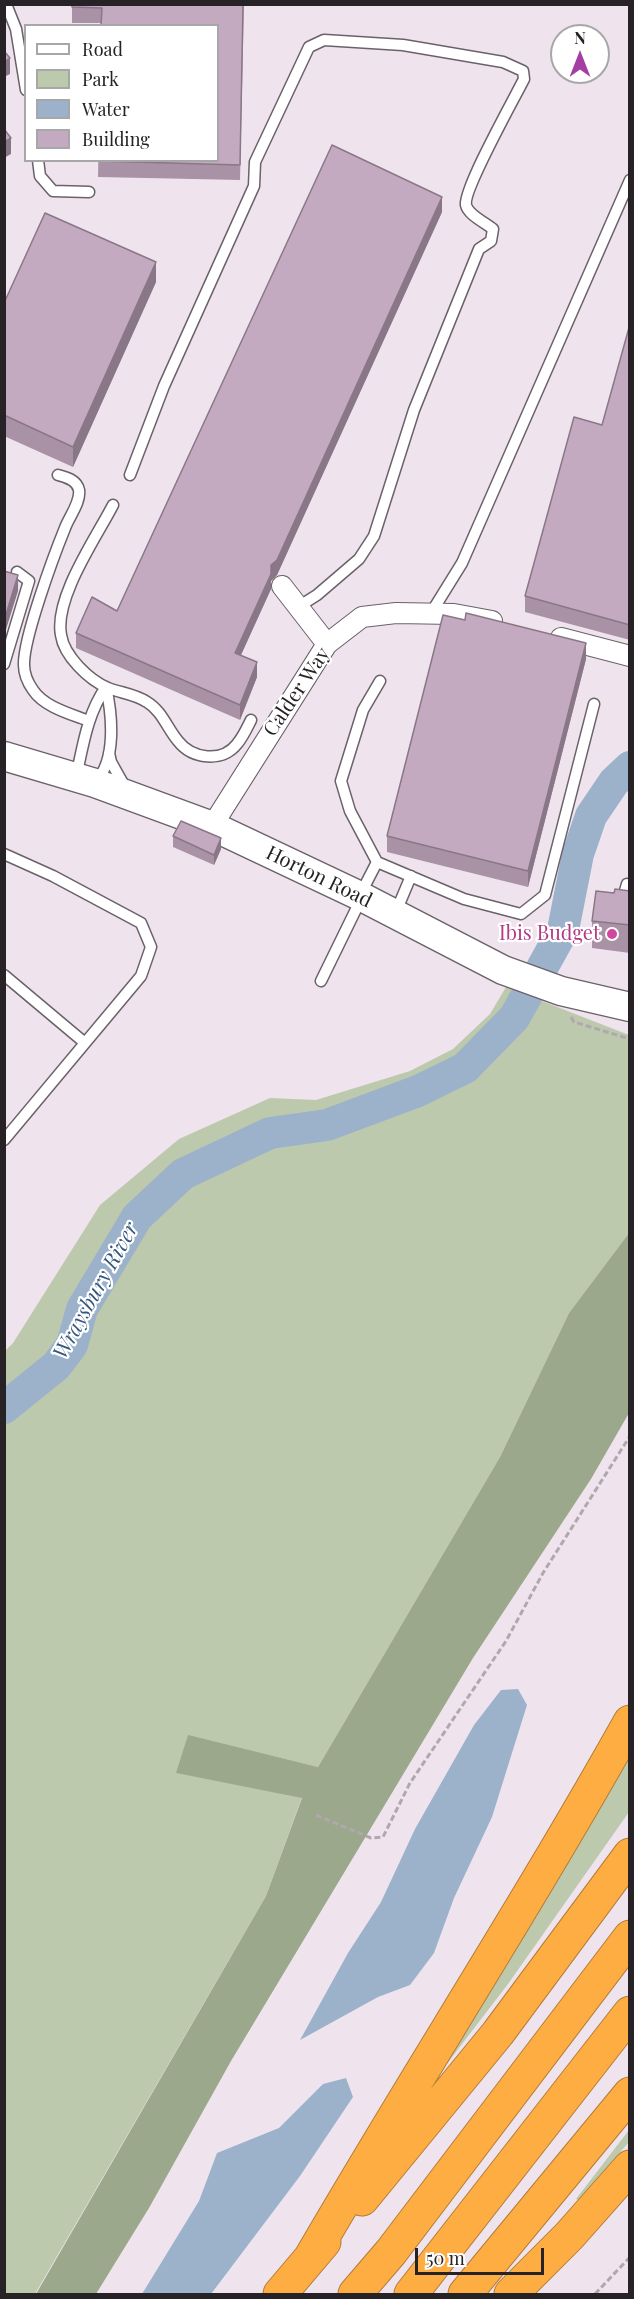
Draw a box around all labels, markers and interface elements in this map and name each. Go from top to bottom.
legend [24,24,219,162]
north arrow [550,24,610,84]
text: N [574,27,586,48]
text: Road [82,37,123,61]
text: Park [82,67,119,91]
text: Water [82,97,130,121]
text: Building [82,127,150,151]
street label: Calder Way [259,643,335,741]
street label: Horton Road [262,841,376,913]
place label: Ibis Budget [499,922,600,946]
marker: Ibis Budget [605,927,619,941]
water label: Wraysbury River [48,1218,144,1364]
scale bar [418,2236,547,2274]
text: 50 m [426,2246,465,2270]

